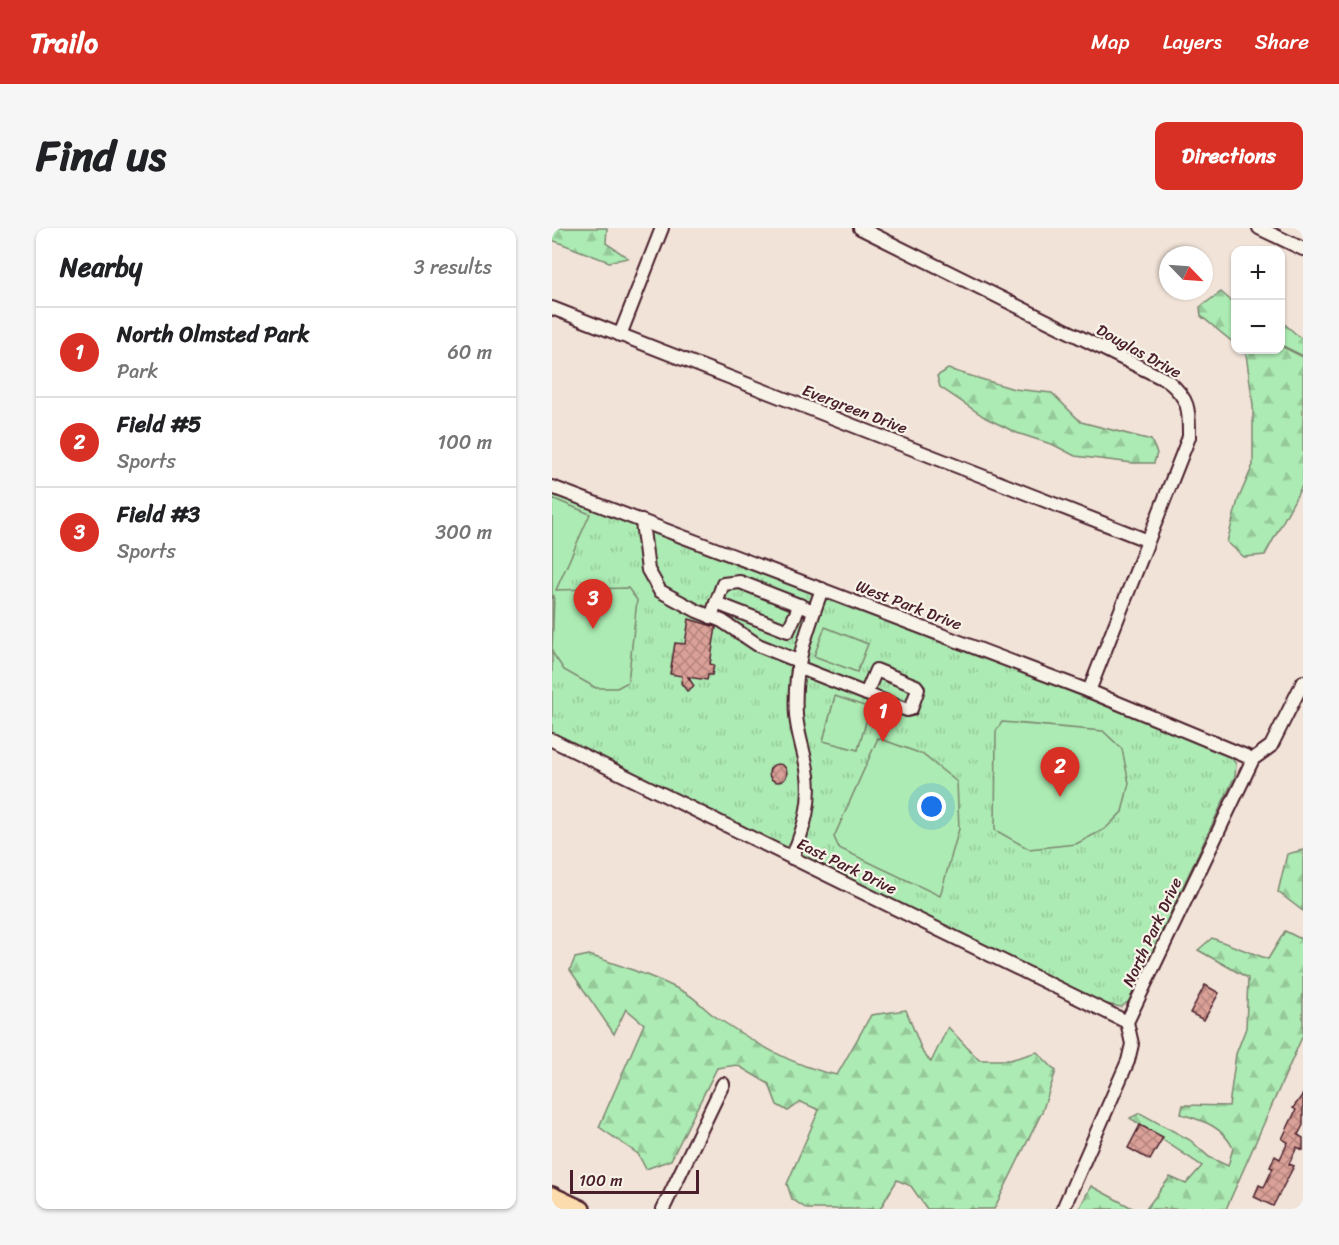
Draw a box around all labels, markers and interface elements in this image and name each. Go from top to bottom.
text: Trailo [30,18,98,67]
text: Map [1091,23,1130,61]
text: Layers [1163,23,1222,61]
text: Share [1255,23,1309,61]
text: Find us [36,119,166,193]
button: Directions [1155,122,1303,190]
text: Nearby [60,244,142,290]
north arrow [1159,246,1213,300]
map controls [1231,246,1285,354]
button: + [1231,246,1285,300]
text: 3 results [414,250,492,285]
button: − [1231,300,1285,354]
text: North Olmsted Park [117,315,309,354]
street label: Douglas Drive [1091,316,1187,386]
text: 1 [75,335,84,370]
text: 60 m [447,335,492,370]
text: Park [117,354,158,389]
street label: Evergreen Drive [798,376,912,442]
text: Field #5 [117,405,201,444]
text: 2 [74,425,85,460]
text: 100 m [438,425,492,460]
text: Sports [117,444,176,479]
text: Field #3 [117,495,200,534]
text: 3 [74,515,85,550]
text: 300 m [435,515,492,550]
text: Sports [117,534,176,569]
street label: West Park Drive [852,571,966,639]
pin: 3 [574,580,612,629]
pin: 1 [864,692,902,742]
pin: 2 [1040,748,1080,797]
your location [917,792,946,821]
street label: East Park Drive [792,829,902,903]
street label: North Park Drive [1114,872,1190,992]
text: 100 m [579,1166,623,1195]
scale bar [570,1167,699,1194]

